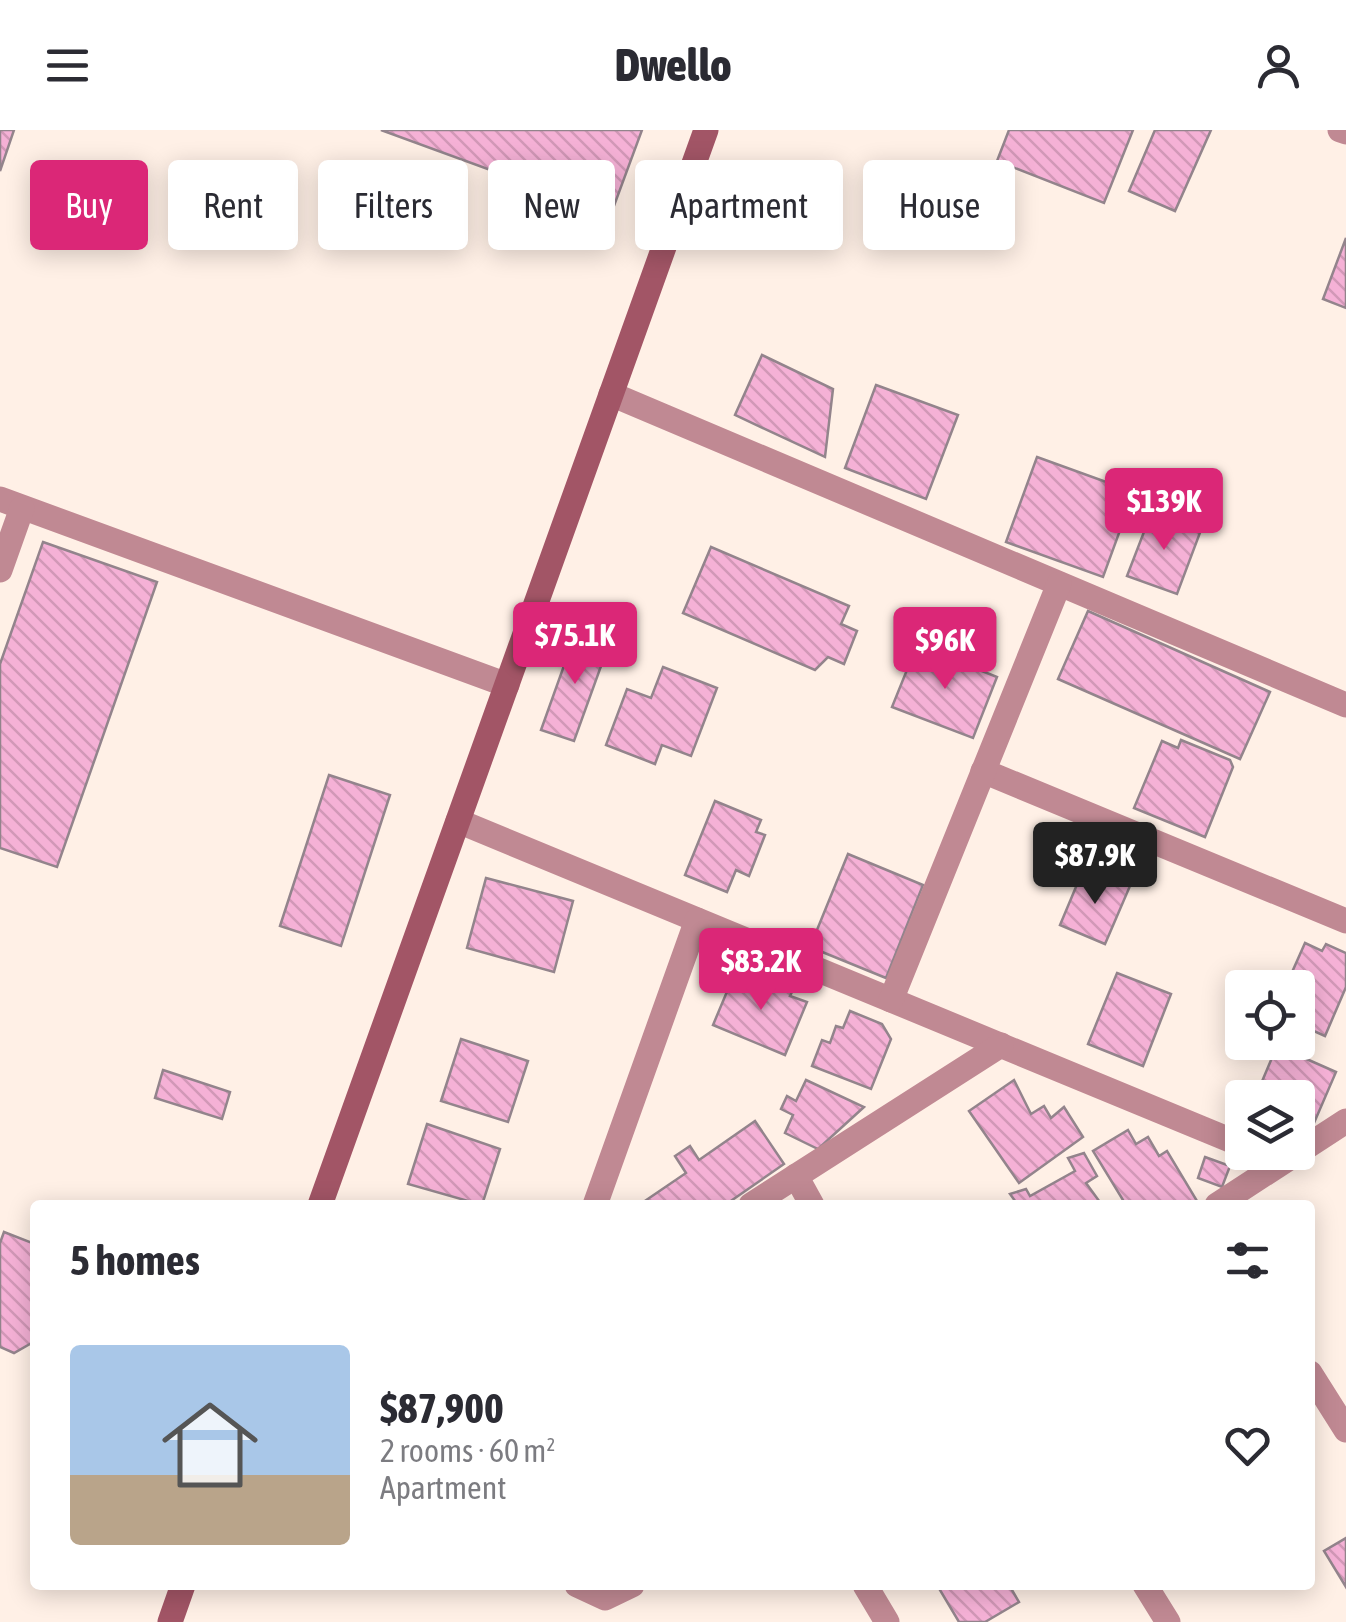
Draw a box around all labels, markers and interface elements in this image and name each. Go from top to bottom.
icon: menu [40,38,95,93]
icon: person [1251,38,1306,93]
text: Dwello [615,39,731,91]
chip: Buy [30,160,148,250]
chip: Rent [168,160,298,250]
chip: Filters [318,160,468,250]
chip: New [488,160,615,250]
chip: Apartment [635,160,843,250]
chip: House [863,160,1015,250]
pin: $139K [1094,468,1234,553]
text: $139K [1127,482,1201,519]
pin: $75.1K [494,602,656,687]
pin: $96K [886,607,1004,692]
text: $75.1K [535,616,615,653]
text: $96K [915,621,975,658]
pin: $87.9K [1014,822,1176,907]
text: $87.9K [1055,836,1135,873]
pin: $83.2K [680,928,842,1013]
text: $83.2K [721,942,801,979]
map controls [1225,970,1315,1170]
button: locate [1225,970,1315,1060]
button: layers [1225,1080,1315,1170]
icon: filters [1220,1233,1275,1288]
text: 5 homes [70,1236,200,1284]
text: $87,900 [380,1384,504,1432]
icon: home [150,1385,270,1505]
icon: heart [1220,1418,1275,1473]
text: 2 rooms · 60 m² [380,1432,555,1469]
text: Apartment [380,1469,506,1506]

